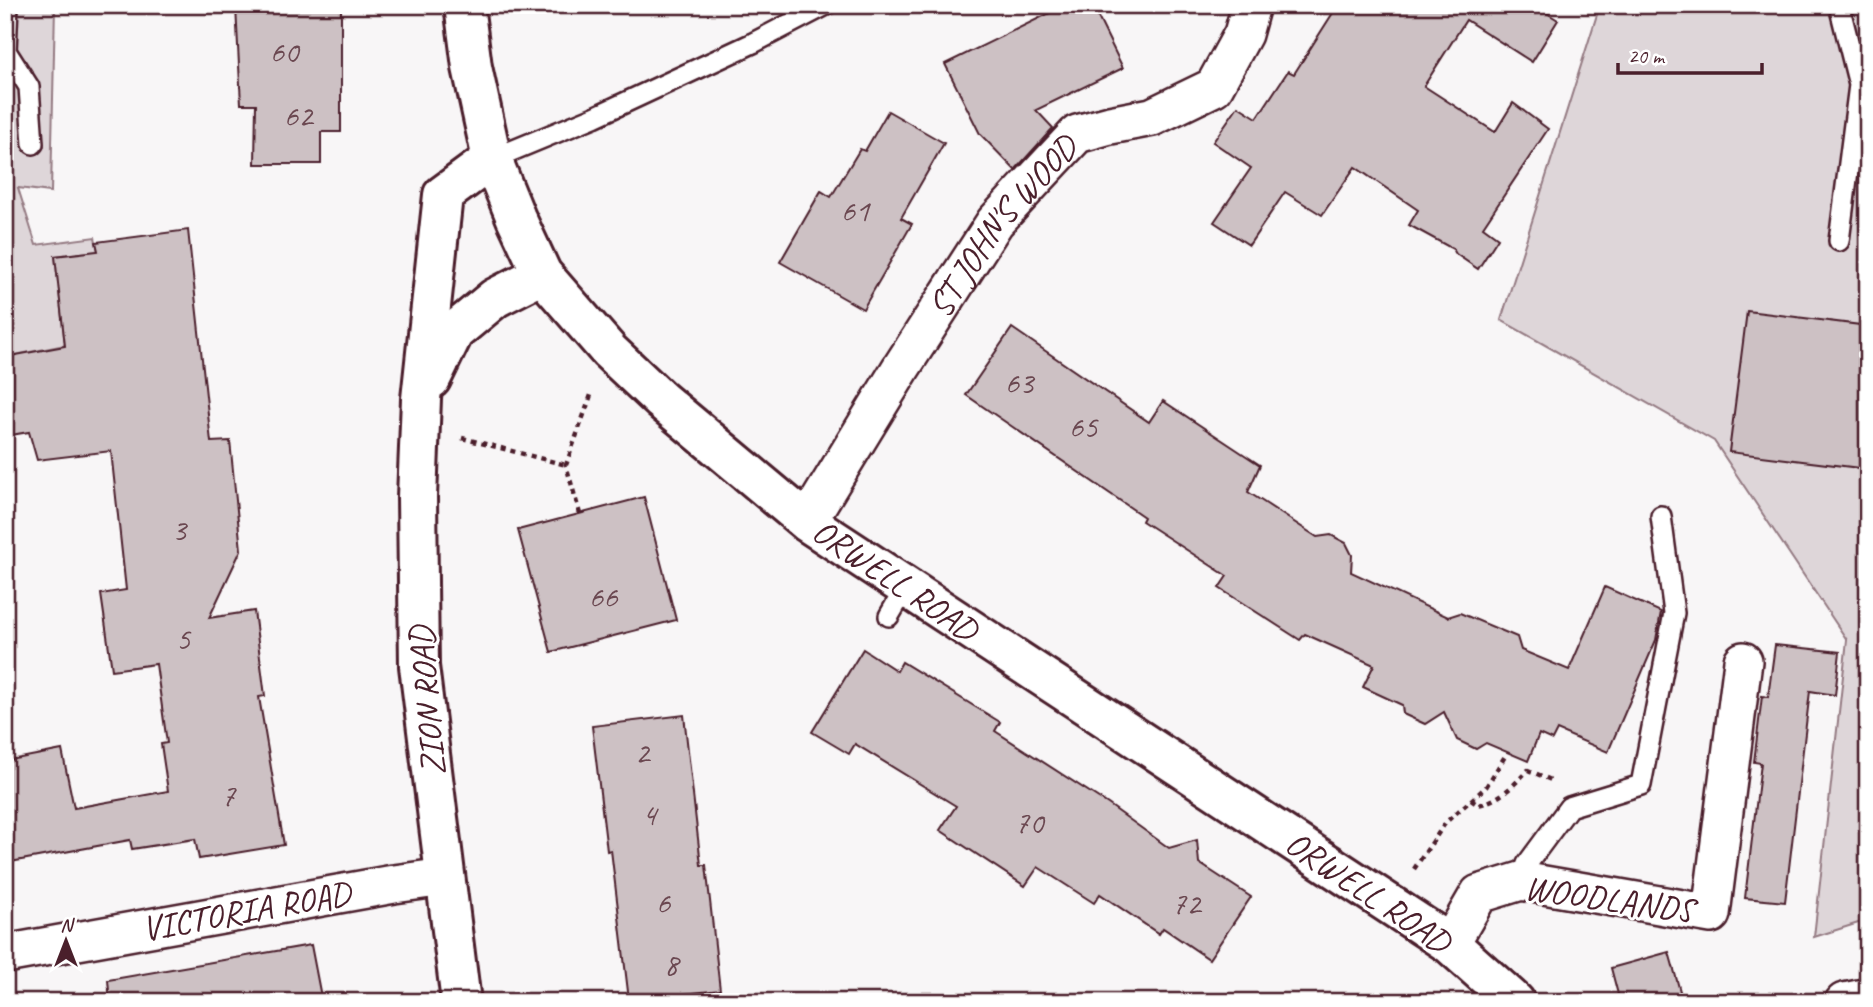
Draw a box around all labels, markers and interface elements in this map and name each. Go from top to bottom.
house number: 60 [270,31,301,72]
scale bar [1618,32,1761,76]
text: 20 m [1628,43,1666,69]
house number: 62 [284,95,315,136]
street label: ST JOHN'S WOOD [917,124,1089,326]
house number: 61 [841,190,871,231]
house number: 63 [1005,362,1036,403]
house number: 65 [1069,406,1099,447]
street label: ORWELL ROAD [804,508,988,653]
house number: 3 [172,509,189,550]
house number: 66 [589,576,619,617]
house number: 5 [176,618,192,659]
street label: ZION ROAD [398,622,456,777]
house number: 2 [635,732,652,773]
house number: 7 [221,775,237,816]
house number: 4 [642,794,660,835]
house number: 70 [1015,802,1046,843]
street label: ORWELL ROAD [1277,820,1461,965]
street label: WOODLANDS [1522,865,1701,934]
street label: VICTORIA ROAD [138,870,356,951]
house number: 6 [656,882,672,923]
house number: 72 [1172,883,1203,924]
north arrow [32,906,102,976]
text: N [60,913,75,937]
house number: 8 [664,944,681,985]

